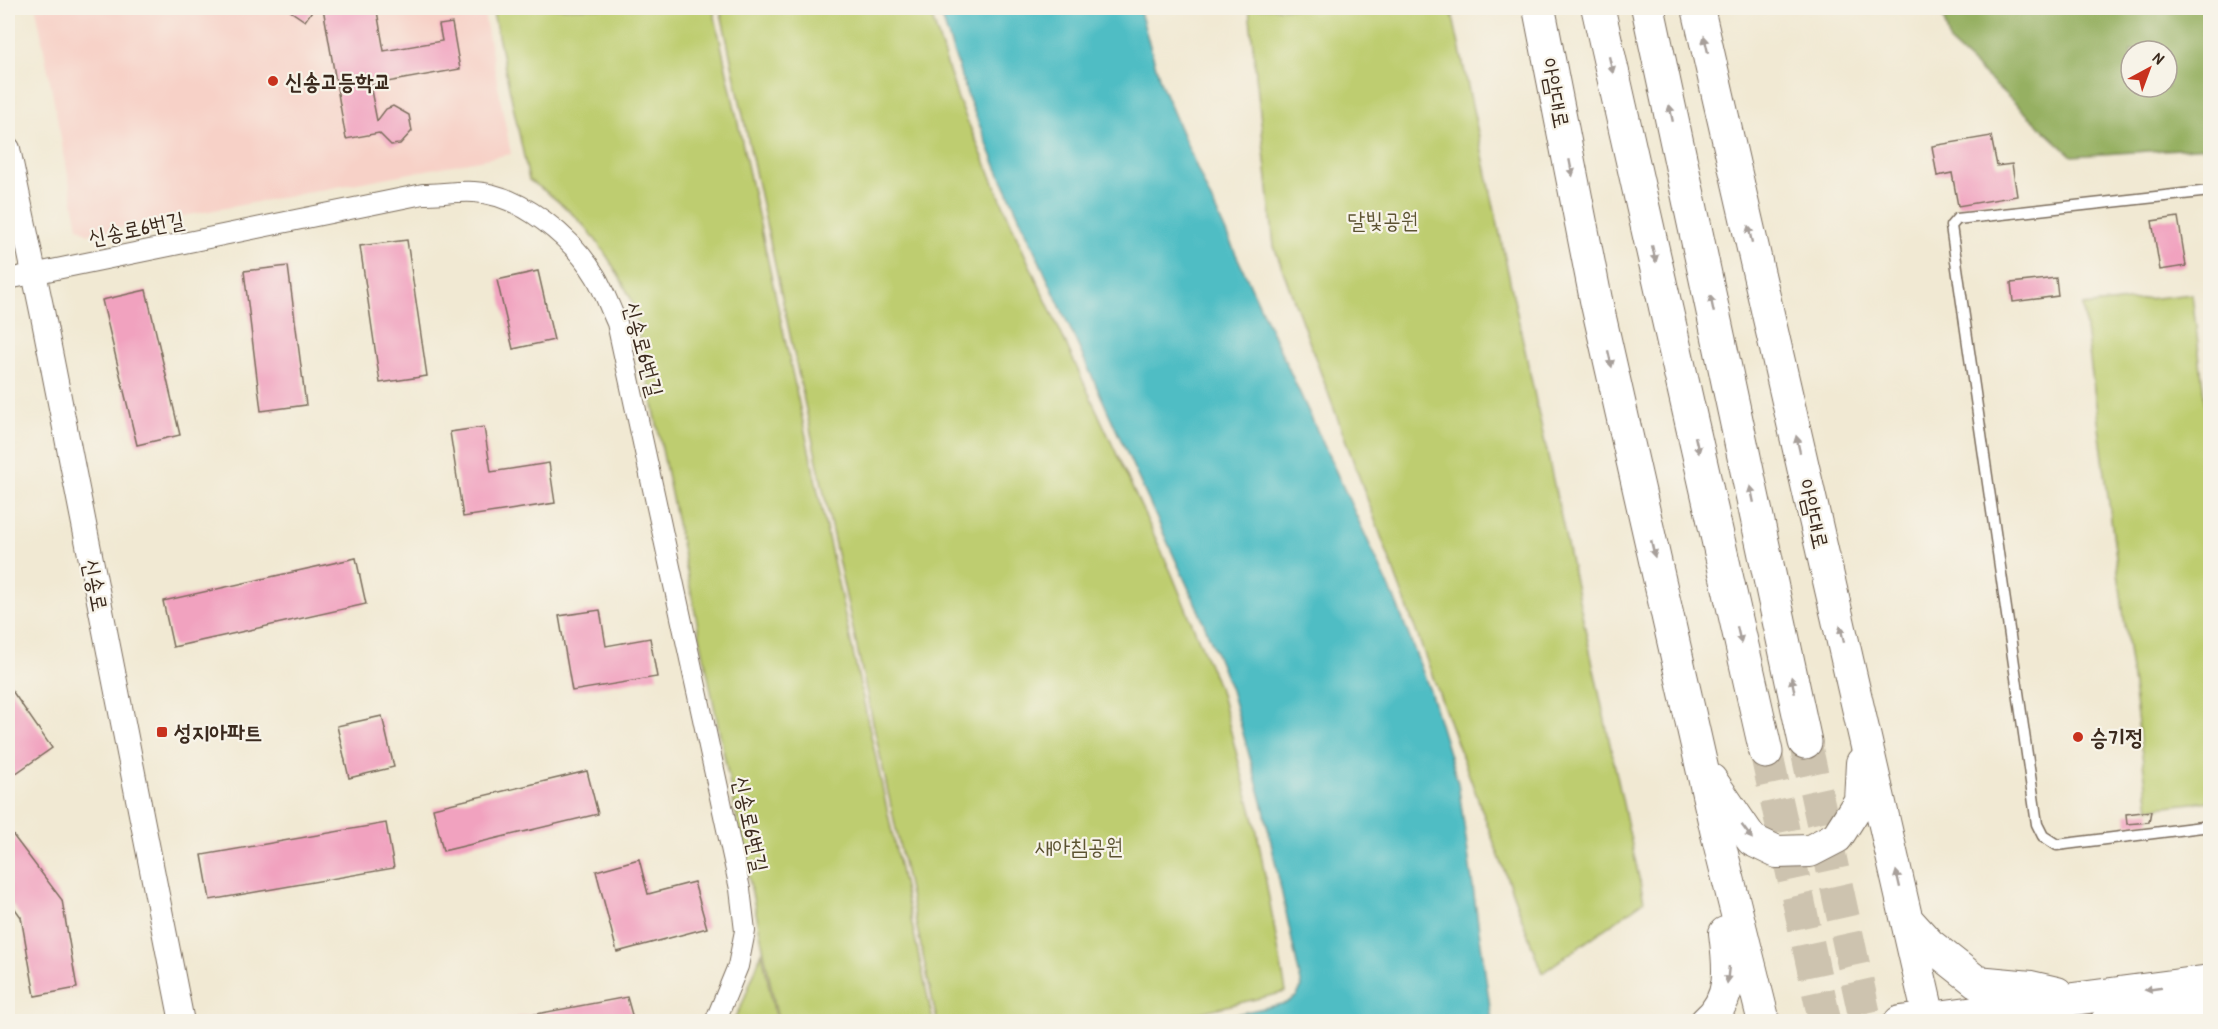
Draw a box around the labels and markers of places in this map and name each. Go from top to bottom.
place label: 신송고등학교 [285,66,391,96]
marker: 신송고등학교 [266,74,280,88]
place label: 성지아파트 [173,717,263,747]
place label: 승기정 [2090,722,2143,752]
marker: 성지아파트 [155,725,169,739]
marker: 승기정 [2071,730,2085,744]

